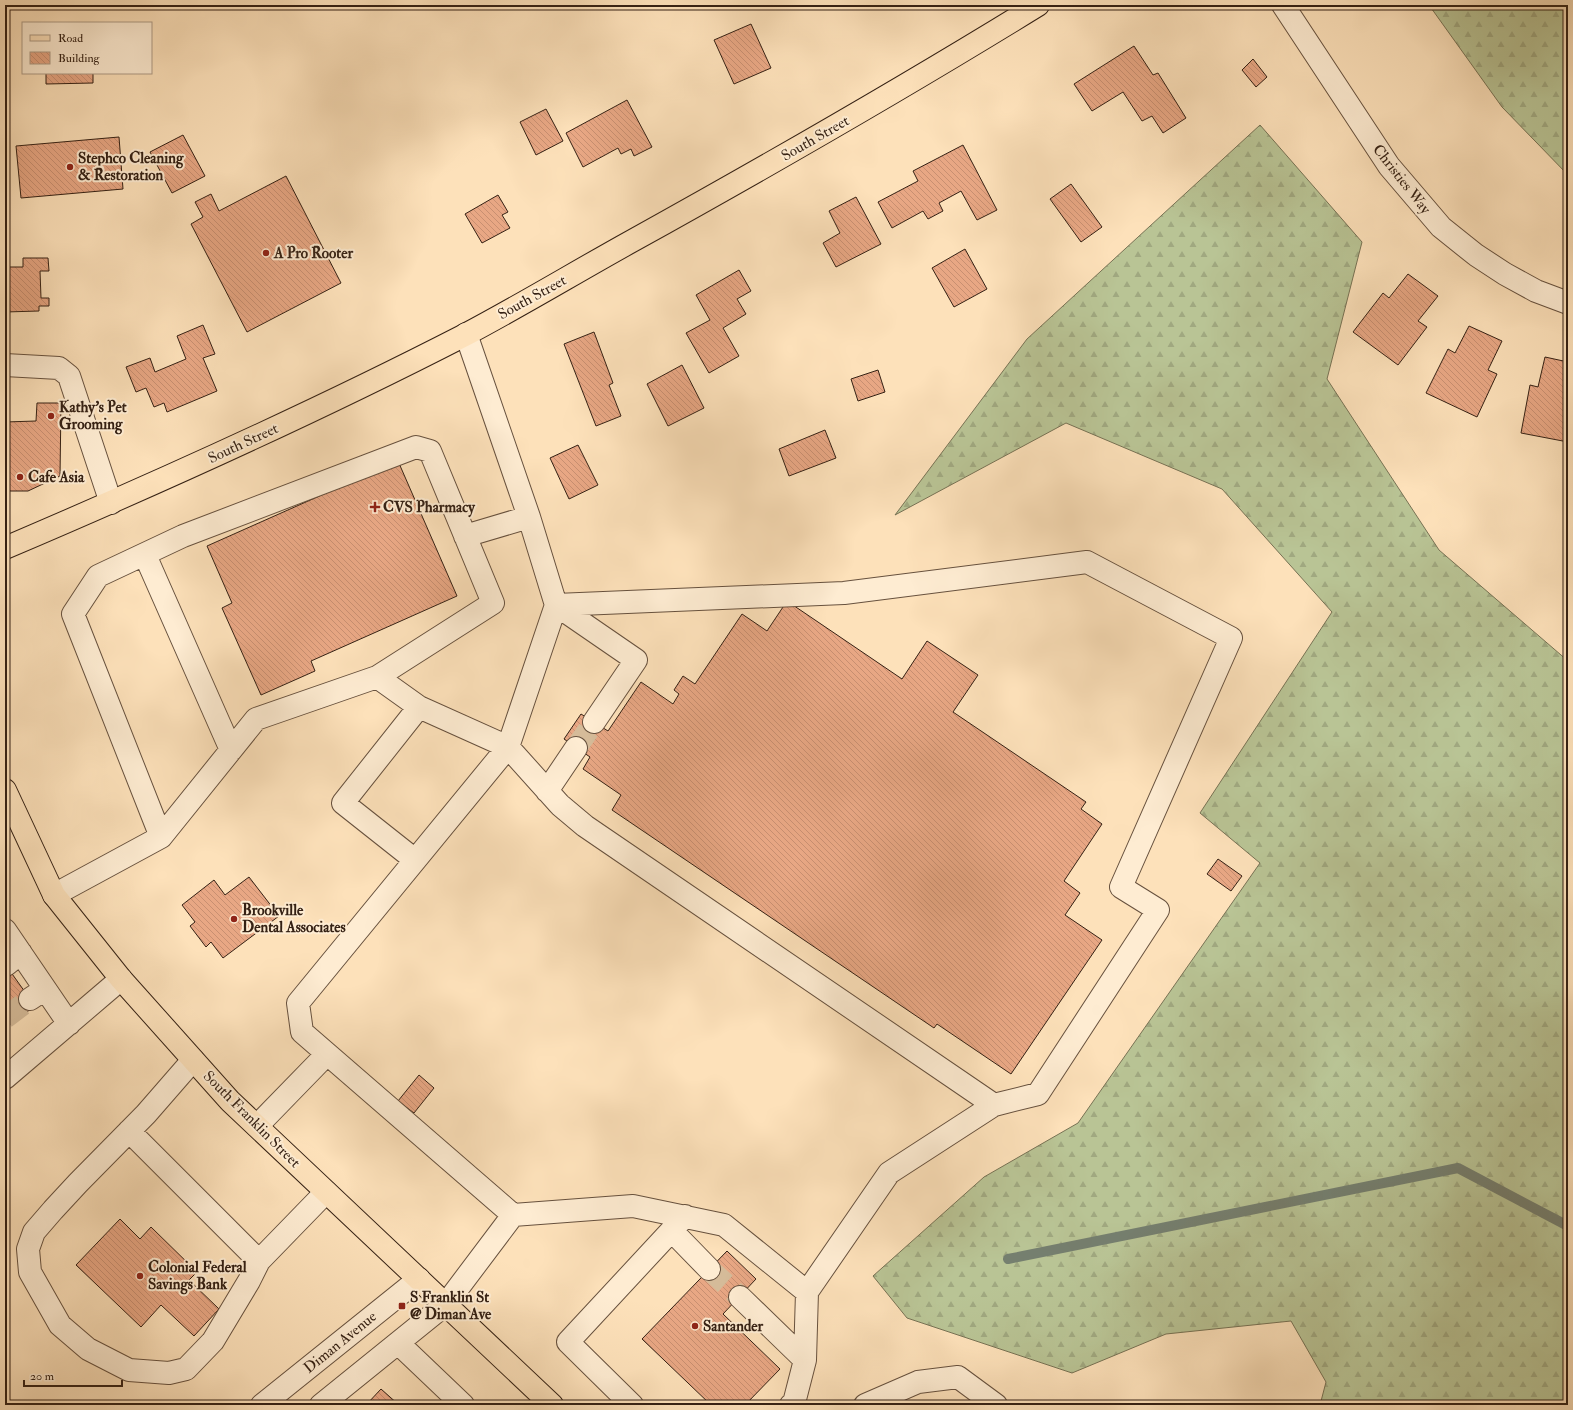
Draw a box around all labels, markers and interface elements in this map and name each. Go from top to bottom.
legend [22,22,152,74]
text: Road [58,31,83,46]
text: Building [58,51,101,66]
street label: South Street [778,111,853,165]
street label: Christies Way [1368,141,1435,218]
place label: Stephco Cleaning & Restoration [78,149,184,185]
marker: Stephco Cleaning & Restoration [65,162,75,172]
place label: A Pro Rooter [273,244,353,263]
marker: A Pro Rooter [261,248,271,258]
street label: South Street [495,271,570,324]
place label: Kathy's Pet Grooming [59,398,127,435]
marker: Kathy's Pet Grooming [46,411,56,421]
street label: South Street [205,419,281,468]
place label: Cafe Asia [28,468,85,487]
marker: Cafe Asia [15,472,25,482]
place label: CVS Pharmacy [383,498,476,518]
marker: CVS Pharmacy [370,502,380,512]
place label: Brookville Dental Associates [242,901,346,937]
marker: Brookville Dental Associates [229,914,239,924]
street label: South Franklin Street [199,1067,304,1172]
place label: Colonial Federal Savings Bank [148,1258,247,1295]
marker: Colonial Federal Savings Bank [135,1271,145,1281]
place label: S Franklin St @ Diman Ave [410,1288,492,1324]
marker: S Franklin St @ Diman Ave [397,1301,407,1311]
street label: Diman Avenue [300,1307,381,1378]
place label: Santander [703,1317,764,1336]
marker: Santander [690,1321,700,1331]
scale bar [24,1362,122,1388]
text: 20 m [30,1369,55,1384]

